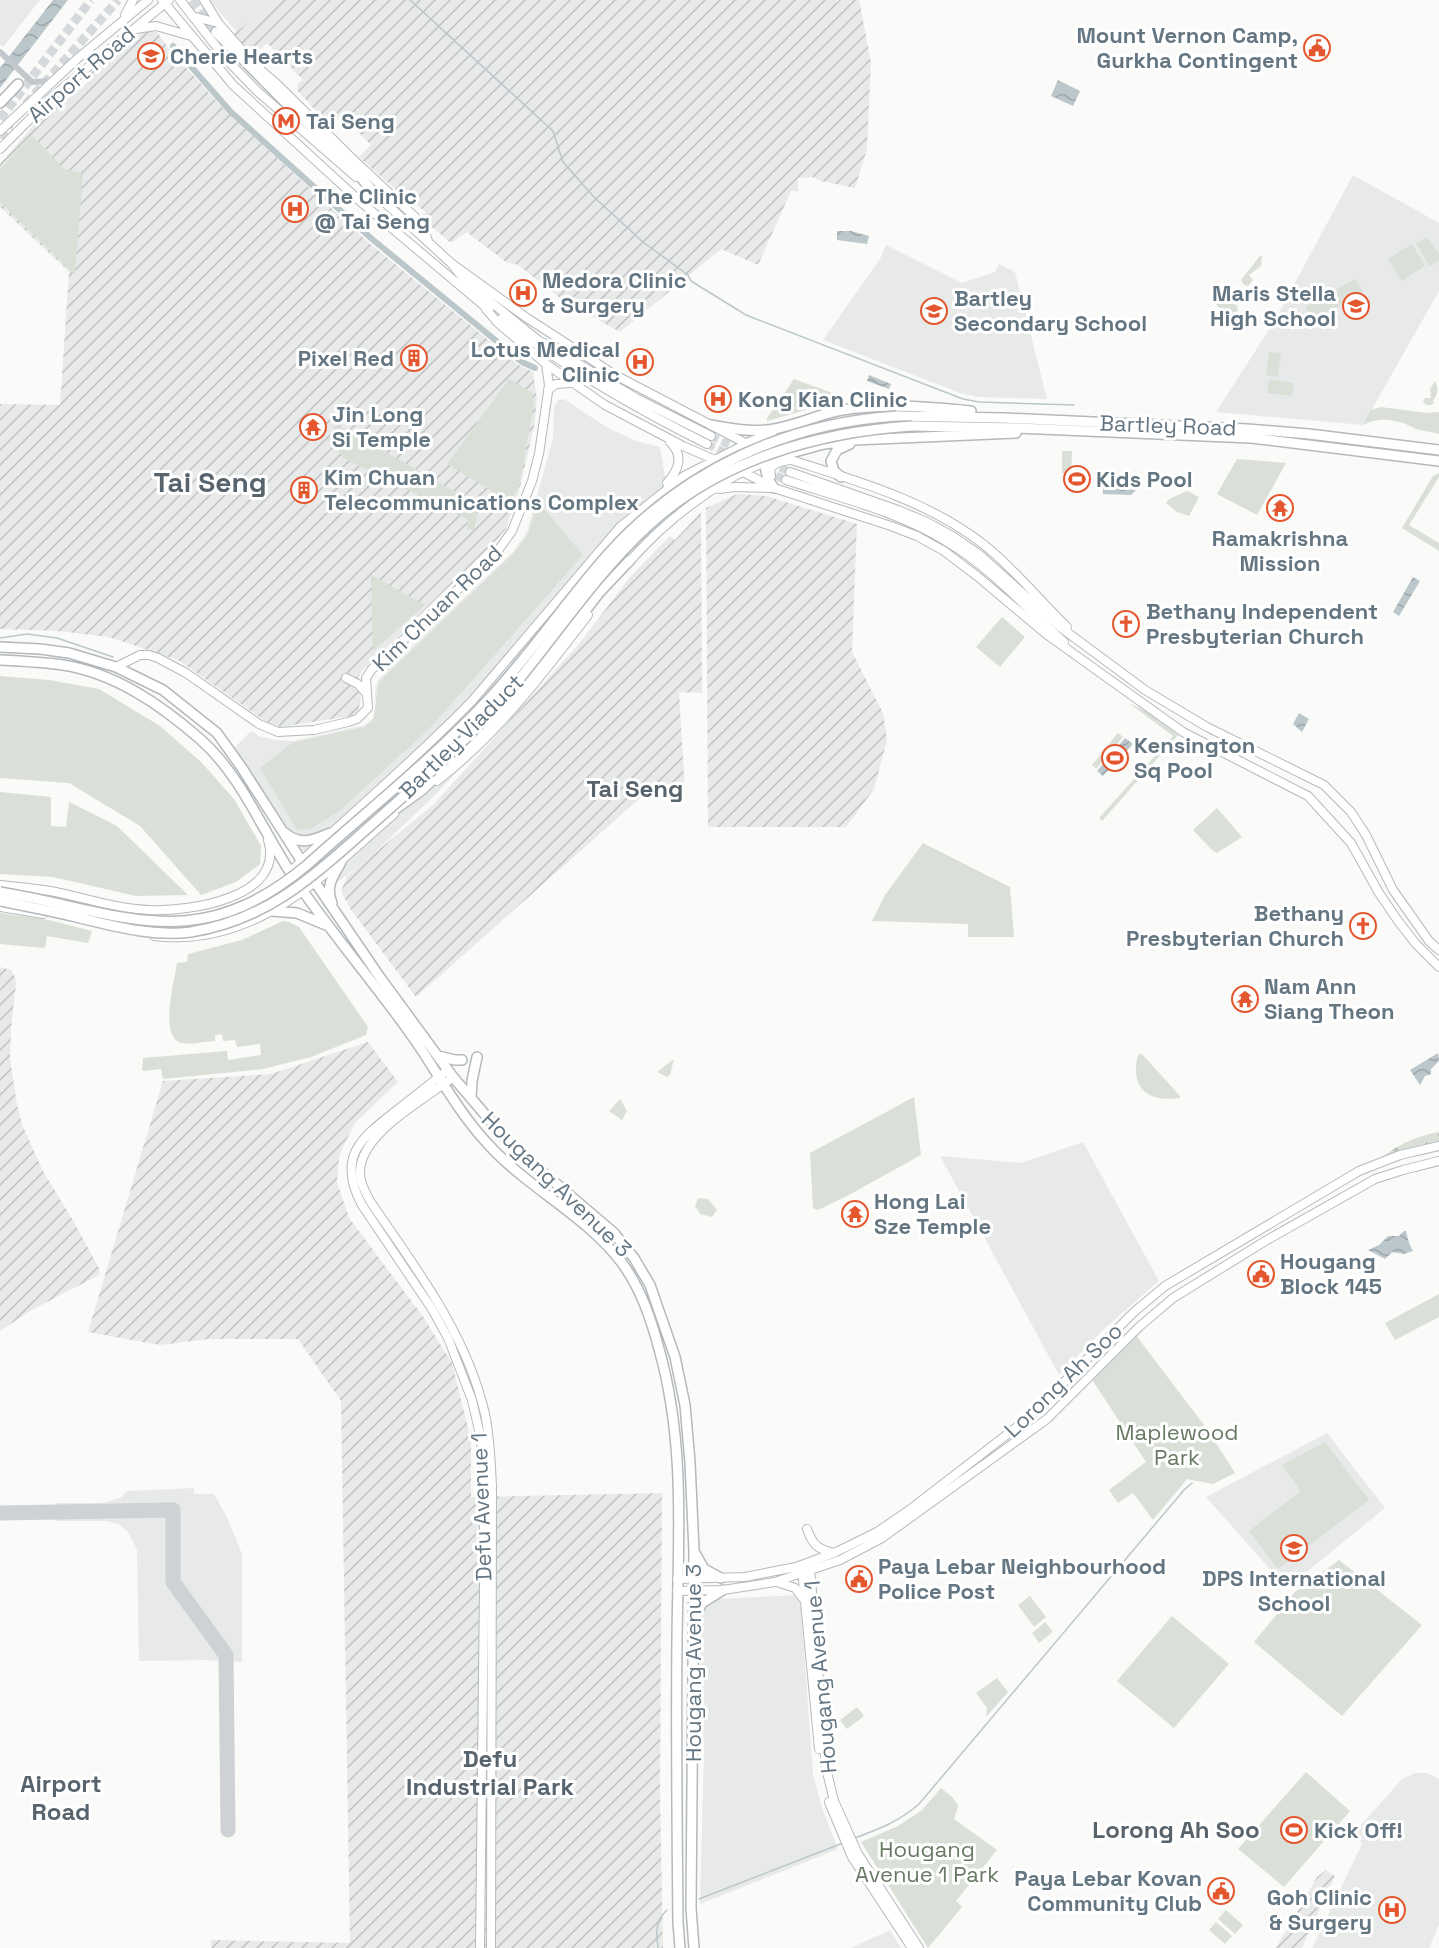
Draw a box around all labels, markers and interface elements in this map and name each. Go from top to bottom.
street label: Airport Road [21,20,141,128]
place label: Mount Vernon Camp, Gurkha Contingent [1076,21,1298,74]
public building icon: Mount Vernon Camp, Gurkha Contingent [1302,33,1332,63]
school or university icon: Cherie Hearts [136,41,166,71]
place label: Cherie Hearts [170,42,313,70]
metro station icon: Tai Seng [271,106,301,136]
place label: Tai Seng [306,107,395,135]
place label: The Clinic @ Tai Seng [314,182,430,235]
hospital icon: The Clinic @ Tai Seng [280,194,310,224]
place label: Medora Clinic & Surgery [542,266,687,319]
hospital icon: Medora Clinic & Surgery [508,278,538,308]
place label: Maris Stella High School [1210,279,1336,332]
place label: Bartley Secondary School [954,284,1147,337]
school or university icon: Maris Stella High School [1341,291,1371,321]
school or university icon: Bartley Secondary School [919,296,949,326]
place label: Lotus Medical Clinic [471,335,620,388]
building icon: Pixel Red [399,343,429,373]
place label: Pixel Red [298,344,394,372]
hospital icon: Lotus Medical Clinic [625,347,655,377]
hospital icon: Kong Kian Clinic [703,384,733,414]
place label: Kong Kian Clinic [738,385,908,413]
place label: Jin Long Si Temple [332,400,431,453]
street label: Bartley Road [1099,409,1237,441]
temple icon: Jin Long Si Temple [298,412,328,442]
place label: Kim Chuan Telecommunications Complex [324,463,639,516]
district label: Tai Seng [153,464,267,500]
sports icon: Kids Pool [1062,464,1092,494]
place label: Kids Pool [1096,465,1193,493]
building icon: Kim Chuan Telecommunications Complex [289,475,319,505]
temple icon: Ramakrishna Mission [1265,493,1295,523]
place label: Ramakrishna Mission [1212,524,1349,577]
street label: Kim Chuan Road [366,539,508,677]
place label: Bethany Independent Presbyterian Church [1146,597,1378,650]
church icon: Bethany Independent Presbyterian Church [1111,609,1141,639]
street label: Bartley Viaduct [393,668,529,804]
place label: Kensington Sq Pool [1134,731,1255,784]
sports icon: Kensington Sq Pool [1100,743,1130,773]
district label: Tai Seng [587,773,683,804]
place label: Bethany Presbyterian Church [1126,899,1344,952]
church icon: Bethany Presbyterian Church [1348,911,1378,941]
place label: Nam Ann Siang Theon [1264,972,1395,1025]
temple icon: Nam Ann Siang Theon [1230,984,1260,1014]
street label: Hougang Avenue 3 [476,1105,638,1263]
place label: Hong Lai Sze Temple [874,1187,991,1240]
temple icon: Hong Lai Sze Temple [840,1199,870,1229]
place label: Hougang Block 145 [1280,1247,1382,1300]
public building icon: Hougang Block 145 [1246,1259,1276,1289]
street label: Lorong Ah Soo [998,1317,1128,1443]
park label: Maplewood Park [1116,1418,1238,1471]
street label: Defu Avenue 1 [464,1432,498,1582]
school or university icon: DPS International School [1279,1533,1309,1563]
place label: Paya Lebar Neighbourhood Police Post [878,1552,1166,1605]
street label: Hougang Avenue 3 [679,1564,707,1762]
public building icon: Paya Lebar Neighbourhood Police Post [844,1564,874,1594]
place label: DPS International School [1202,1564,1386,1617]
street label: Hougang Avenue 1 [798,1579,842,1775]
district label: Defu Industrial Park [406,1743,574,1802]
district label: Airport Road [20,1768,102,1827]
district label: Lorong Ah Soo [1092,1814,1260,1845]
sports icon: Kick Off! [1279,1815,1309,1845]
place label: Kick Off! [1314,1816,1403,1844]
park label: Hougang Avenue 1 Park [855,1835,999,1888]
place label: Paya Lebar Kovan Community Club [1014,1864,1202,1917]
public building icon: Paya Lebar Kovan Community Club [1206,1876,1236,1906]
place label: Goh Clinic & Surgery [1267,1883,1372,1936]
hospital icon: Goh Clinic & Surgery [1377,1895,1407,1925]

